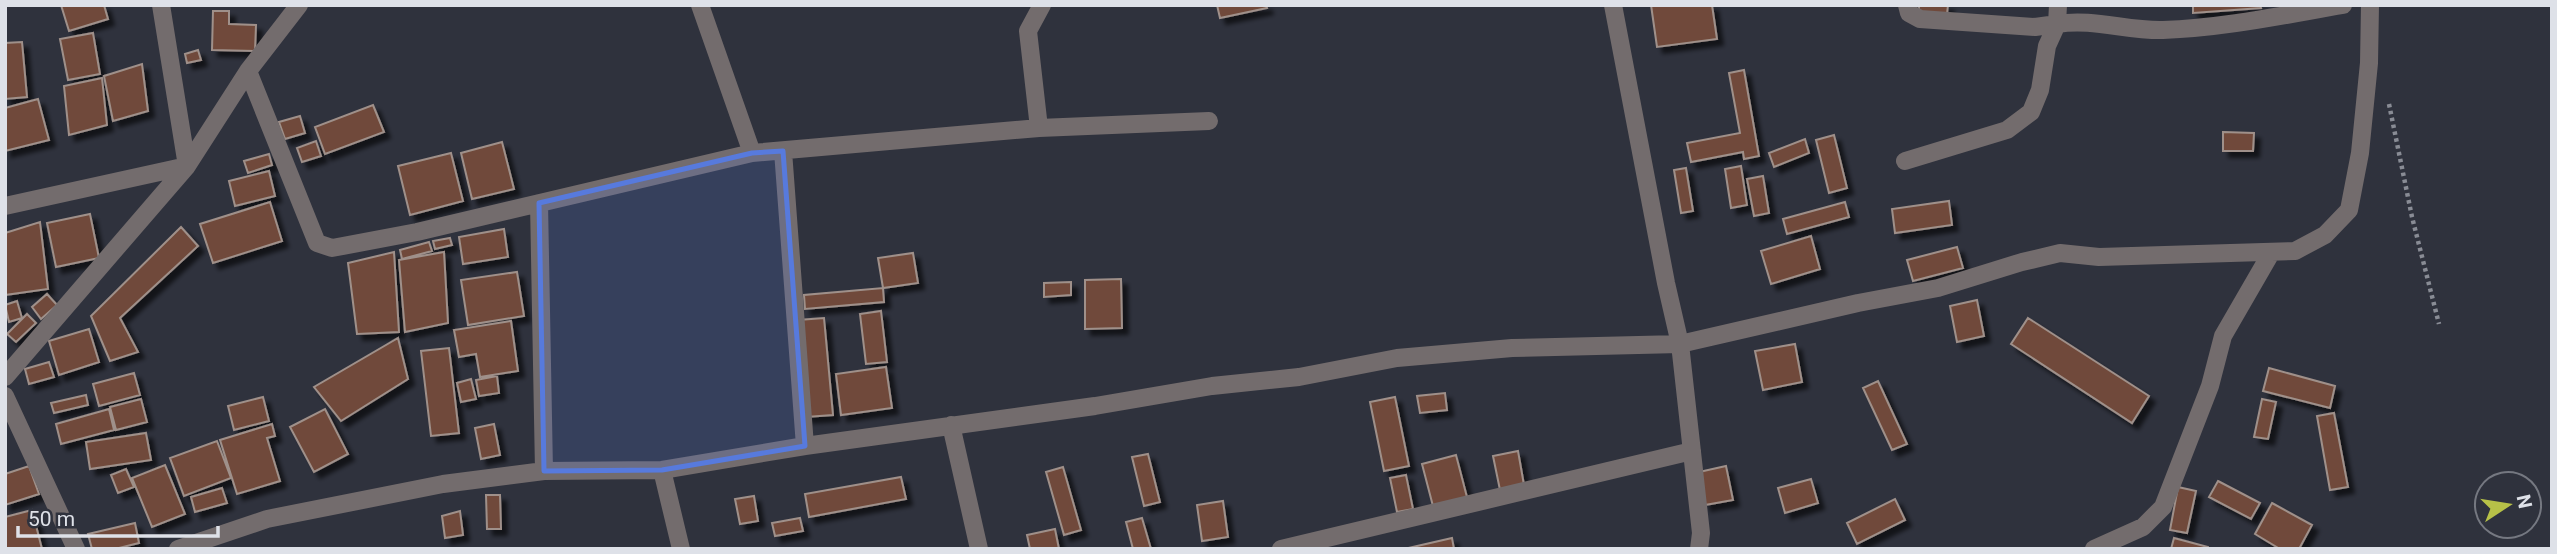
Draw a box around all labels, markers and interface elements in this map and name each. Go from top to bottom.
north arrow [2473,470,2543,540]
text: N [2511,493,2537,511]
scale bar [18,494,217,538]
text: 50 m [28,507,75,531]

